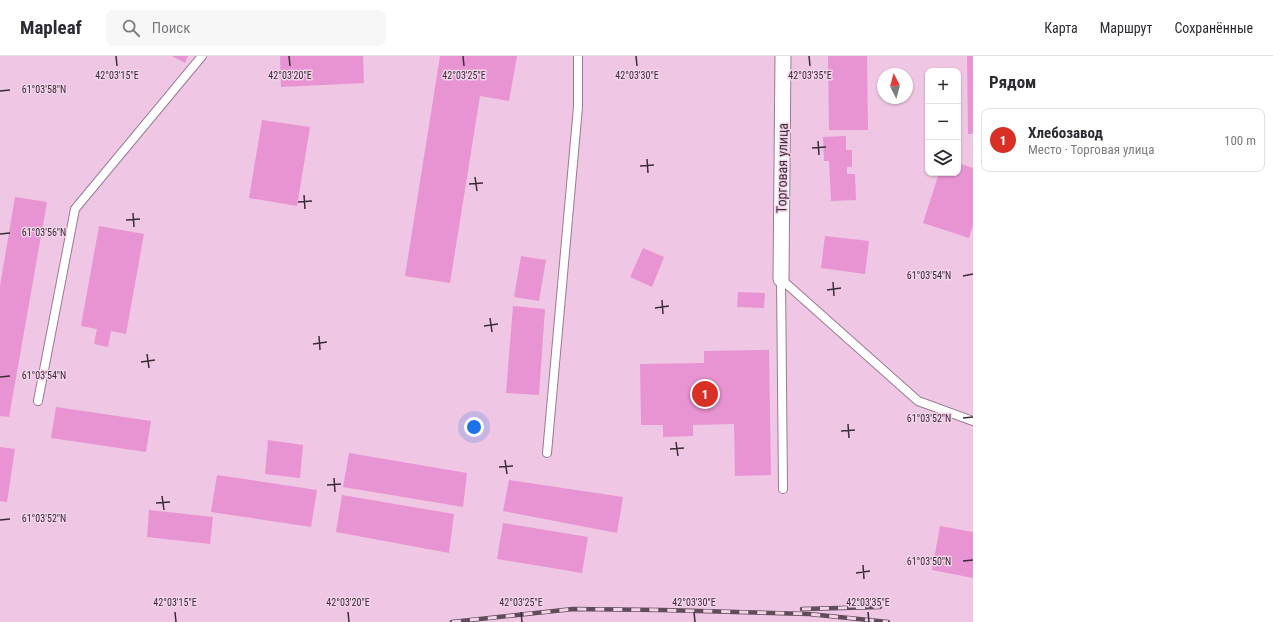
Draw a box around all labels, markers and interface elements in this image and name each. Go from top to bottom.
search box [106,10,386,46]
text: Mapleaf [20,16,82,39]
icon: search [120,17,142,39]
text: Поиск [152,19,190,37]
text: Карта [1044,20,1078,36]
text: Маршрут [1100,20,1152,36]
text: Сохранённые [1174,20,1253,36]
north arrow [877,68,913,104]
map controls [925,68,961,176]
button: + [925,68,961,104]
text: 42°03'15"E [95,70,139,81]
text: 42°03'20"E [268,70,312,81]
text: 42°03'25"E [442,70,486,81]
text: 42°03'30"E [615,70,659,81]
text: 42°03'35"E [788,70,832,81]
text: Рядом [989,72,1036,92]
text: 61°03'58"N [22,84,66,95]
button: − [925,104,961,140]
street label: Торговая улица [773,123,791,213]
text: Хлебозавод [1028,124,1103,142]
text: 1 [1000,133,1006,148]
text: 100 m [1224,133,1256,148]
button: layers [925,140,961,176]
text: Место · Торговая улица [1028,142,1154,157]
text: 61°03'56"N [22,227,66,238]
text: 61°03'54"N [907,270,951,281]
text: 61°03'54"N [22,370,66,381]
pin: 1 [692,379,718,409]
text: 61°03'52"N [907,413,951,424]
your location [464,417,484,437]
text: 61°03'52"N [22,513,66,524]
text: 61°03'50"N [907,556,951,567]
text: 42°03'15"E [153,597,197,608]
text: 42°03'20"E [326,597,370,608]
text: 42°03'25"E [499,597,543,608]
text: 42°03'30"E [672,597,716,608]
text: 42°03'35"E [846,597,890,608]

